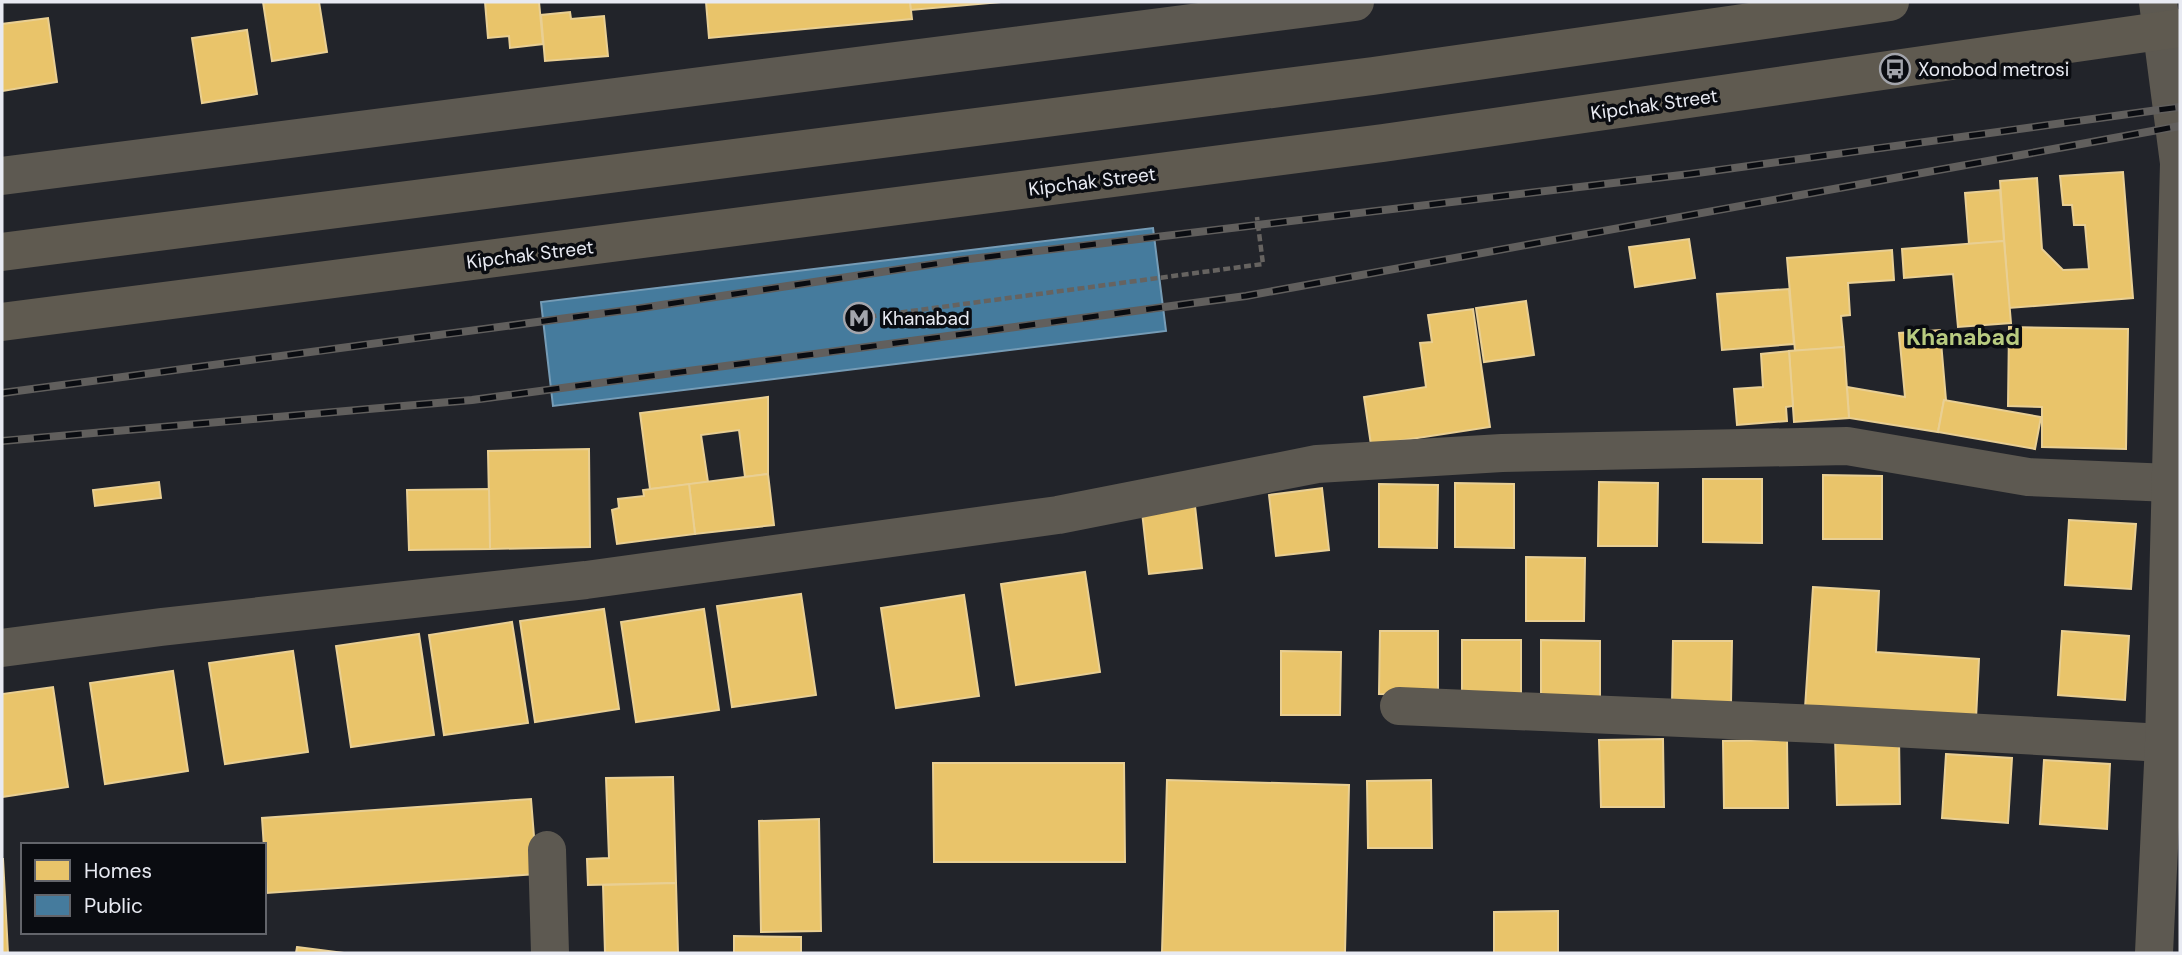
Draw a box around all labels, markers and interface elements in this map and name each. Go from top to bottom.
bus stop icon: Xonobod metrosi [1878,52,1912,86]
place label: Xonobod metrosi [1918,57,2069,82]
street label: Kipchak Street [1589,83,1719,126]
street label: Kipchak Street [1027,161,1157,202]
street label: Kipchak Street [465,234,595,275]
metro station icon: Khanabad [842,301,876,335]
place label: Khanabad [882,306,970,331]
district label: Khanabad [1906,322,2020,352]
legend [21,843,266,934]
text: Homes [84,857,152,885]
text: Public [84,892,143,920]

